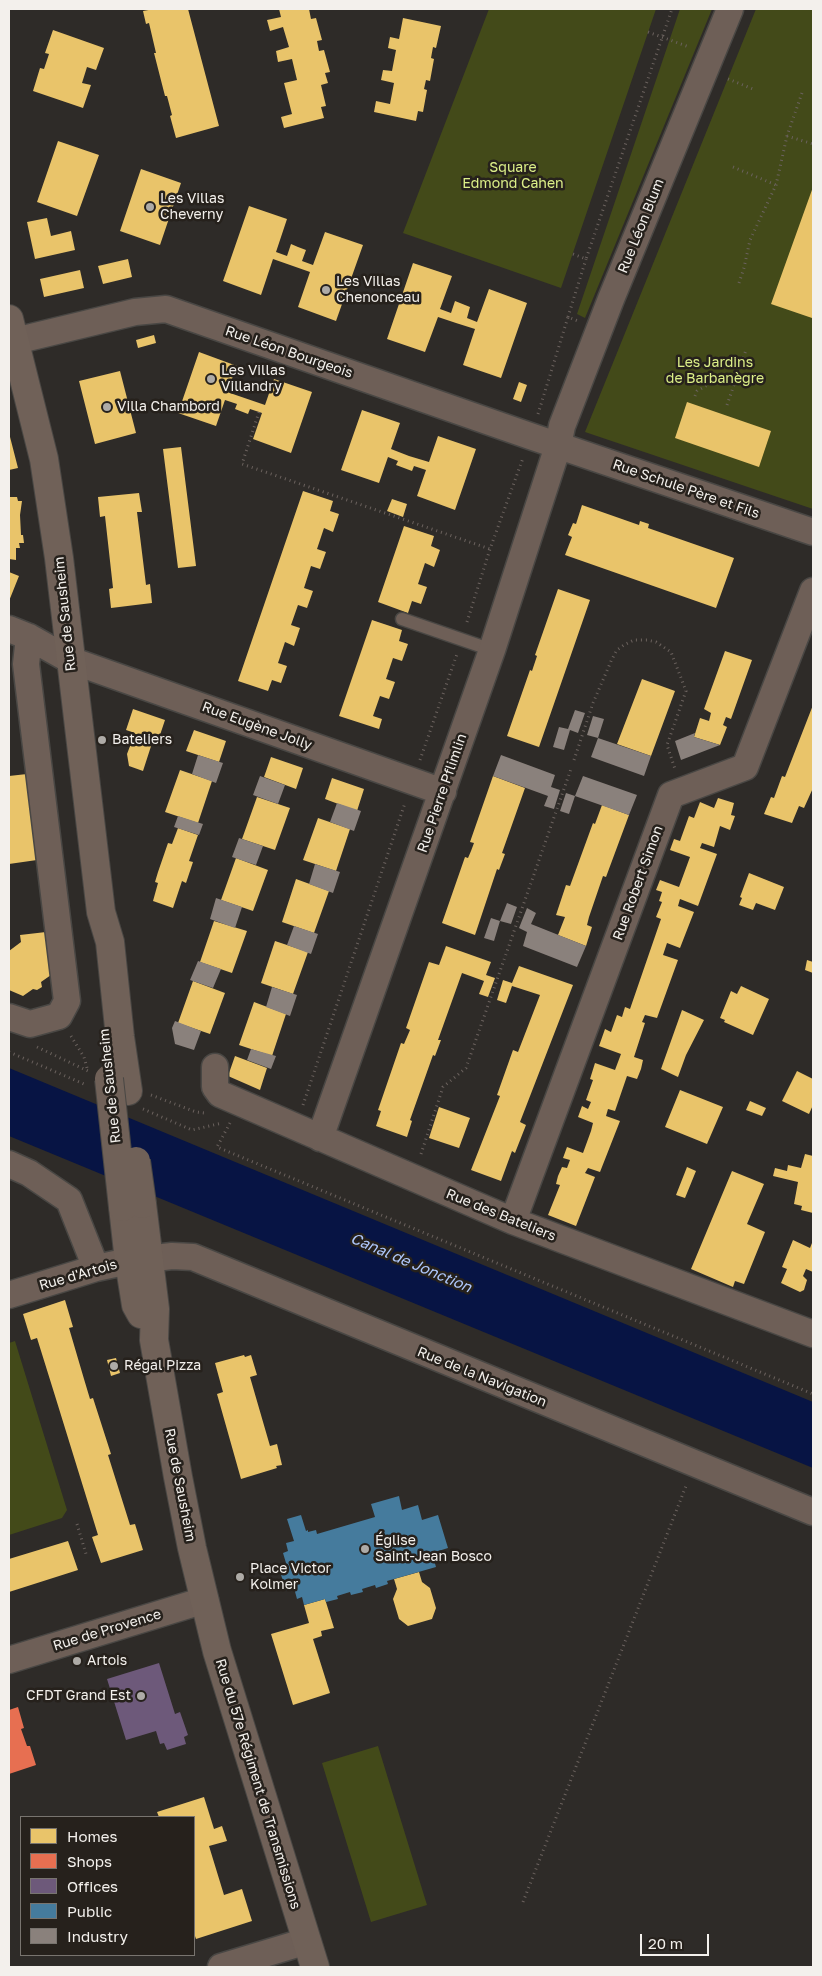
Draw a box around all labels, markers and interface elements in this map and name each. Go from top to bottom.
park label: Square Edmond Cahen [462,160,564,192]
street label: Rue Léon Blum [614,176,668,276]
place label: Les Villas Cheverny [160,191,224,223]
marker: Les Villas Cheverny [144,201,156,213]
place label: Les Villas Chenonceau [336,274,420,306]
marker: Les Villas Chenonceau [320,284,332,296]
street label: Rue Léon Bourgeois [223,322,355,382]
park label: Les Jardins de Barbanègre [666,355,764,388]
place label: Les Villas Villandry [221,363,285,396]
marker: Les Villas Villandry [205,373,217,385]
place label: Villa Chambord [117,399,220,415]
marker: Villa Chambord [101,401,113,413]
street label: Rue Schule Père et Fils [610,456,762,522]
street label: Rue de Sausheim [51,556,79,672]
street label: Rue Eugène Jolly [200,698,314,754]
street label: Rue Pierre Pflimlin [414,731,470,855]
place label: Bateliers [112,732,172,748]
marker: Bateliers [96,734,108,746]
street label: Rue Robert Simon [609,823,667,943]
street label: Rue de Sausheim [96,1028,124,1144]
street label: Rue des Bateliers [444,1185,558,1245]
water label: Canal de Jonction [348,1229,474,1297]
street label: Rue d'Artois [37,1256,119,1294]
street label: Rue de la Navigation [415,1343,549,1411]
place label: Régal Pizza [124,1358,201,1374]
marker: Régal Pizza [108,1360,120,1372]
street label: Rue de Sausheim [161,1427,199,1543]
place label: Église Saint-Jean Bosco [375,1533,492,1565]
marker: Église Saint-Jean Bosco [359,1543,371,1555]
place label: Place Victor Kolmer [250,1561,331,1594]
marker: Place Victor Kolmer [234,1571,246,1583]
street label: Rue de Provence [51,1606,163,1654]
place label: Artois [87,1653,127,1669]
marker: Artois [71,1655,83,1667]
street label: Rue du 57e Régiment de Transmissions [212,1657,304,1911]
place label: CFDT Grand Est [26,1688,131,1704]
marker: CFDT Grand Est [135,1690,147,1702]
legend [20,1816,195,1956]
text: Homes [67,1827,117,1845]
text: Shops [67,1852,112,1870]
text: Offices [67,1877,118,1895]
text: Public [67,1902,112,1920]
scale bar [642,1924,711,1956]
text: Industry [67,1927,128,1945]
text: 20 m [648,1934,683,1952]

